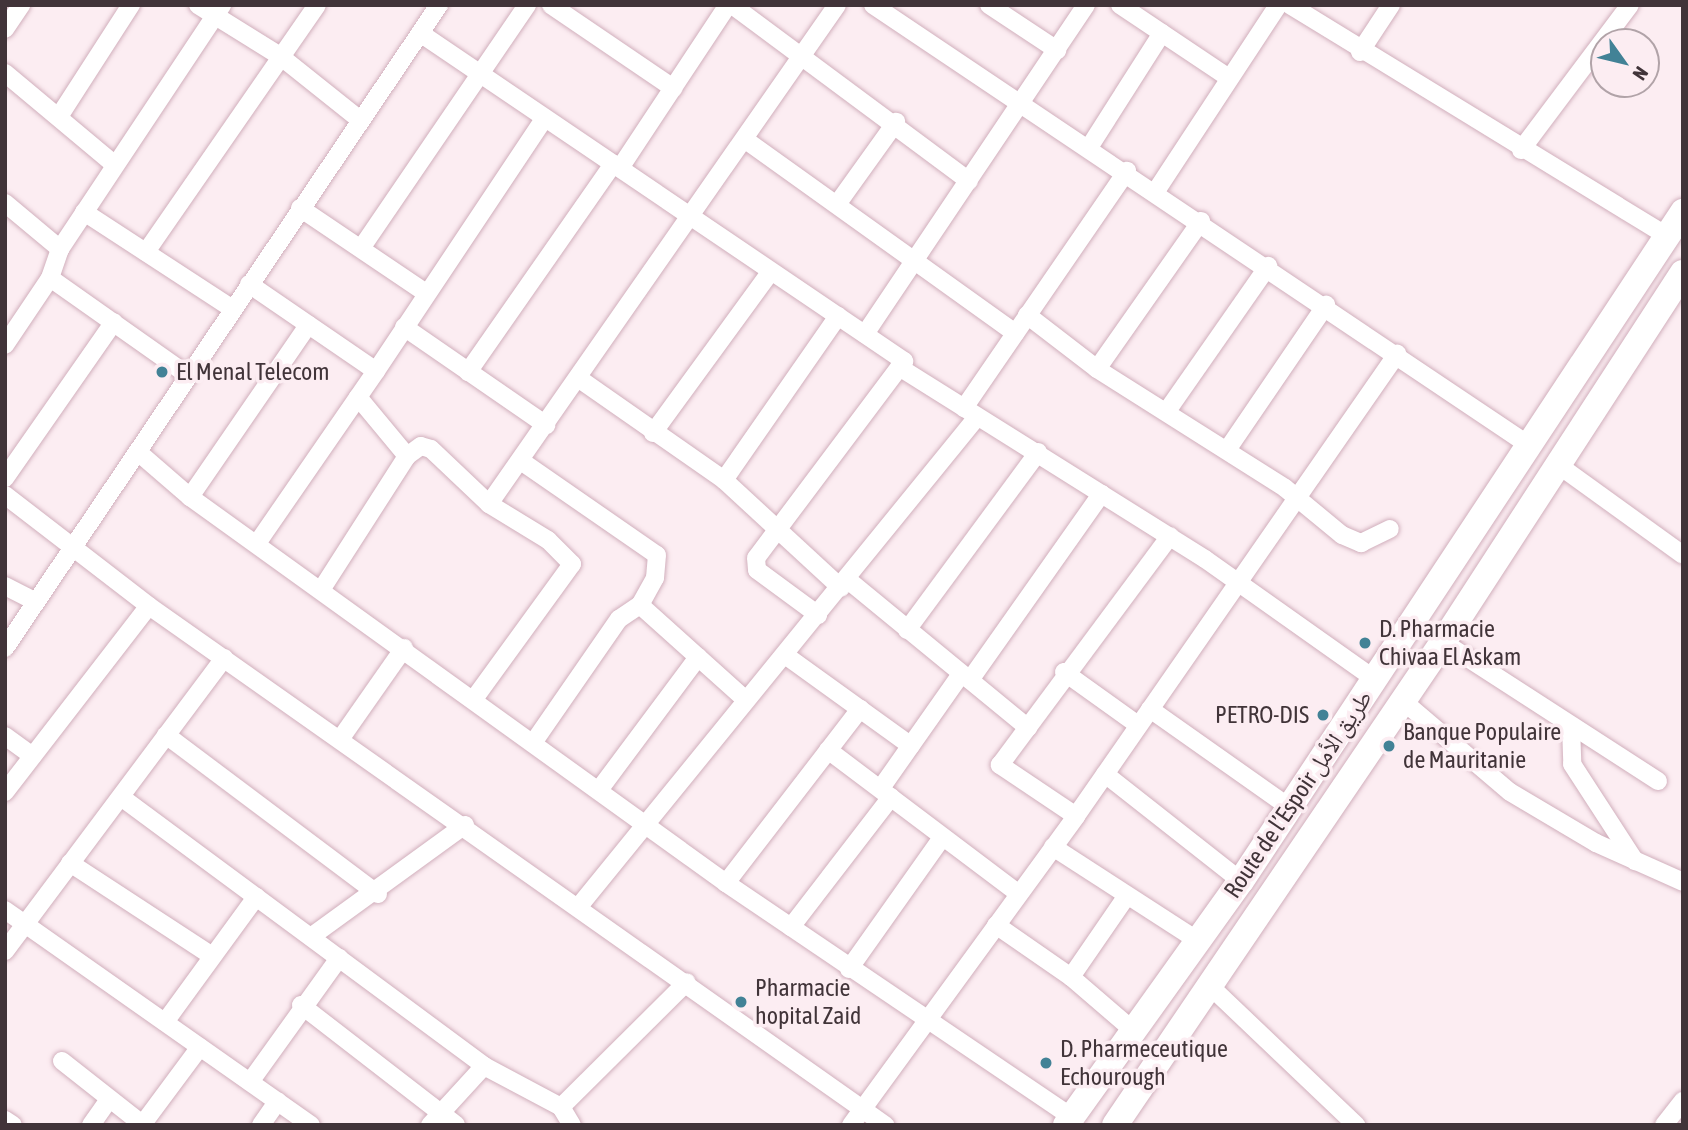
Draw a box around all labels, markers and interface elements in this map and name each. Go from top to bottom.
north arrow [1590,28,1660,98]
text: N [1628,63,1653,84]
place label: El Menal Telecom [176,358,330,386]
marker: El Menal Telecom [154,364,170,380]
place label: D. Pharmacie Chivaa El Askam [1379,615,1521,671]
marker: D. Pharmacie Chivaa El Askam [1357,635,1373,651]
street label: Route de l’Espoir طريق الأمل [1218,685,1378,903]
place label: PETRO-DIS [1215,701,1309,729]
marker: PETRO-DIS [1315,707,1331,723]
place label: Banque Populaire de Mauritanie [1403,718,1561,774]
marker: Banque Populaire de Mauritanie [1381,738,1397,754]
place label: Pharmacie hopital Zaid [755,974,861,1030]
marker: Pharmacie hopital Zaid [733,994,749,1010]
place label: D. Pharmeceutique Echourough [1060,1035,1228,1091]
marker: D. Pharmeceutique Echourough [1038,1055,1054,1071]

